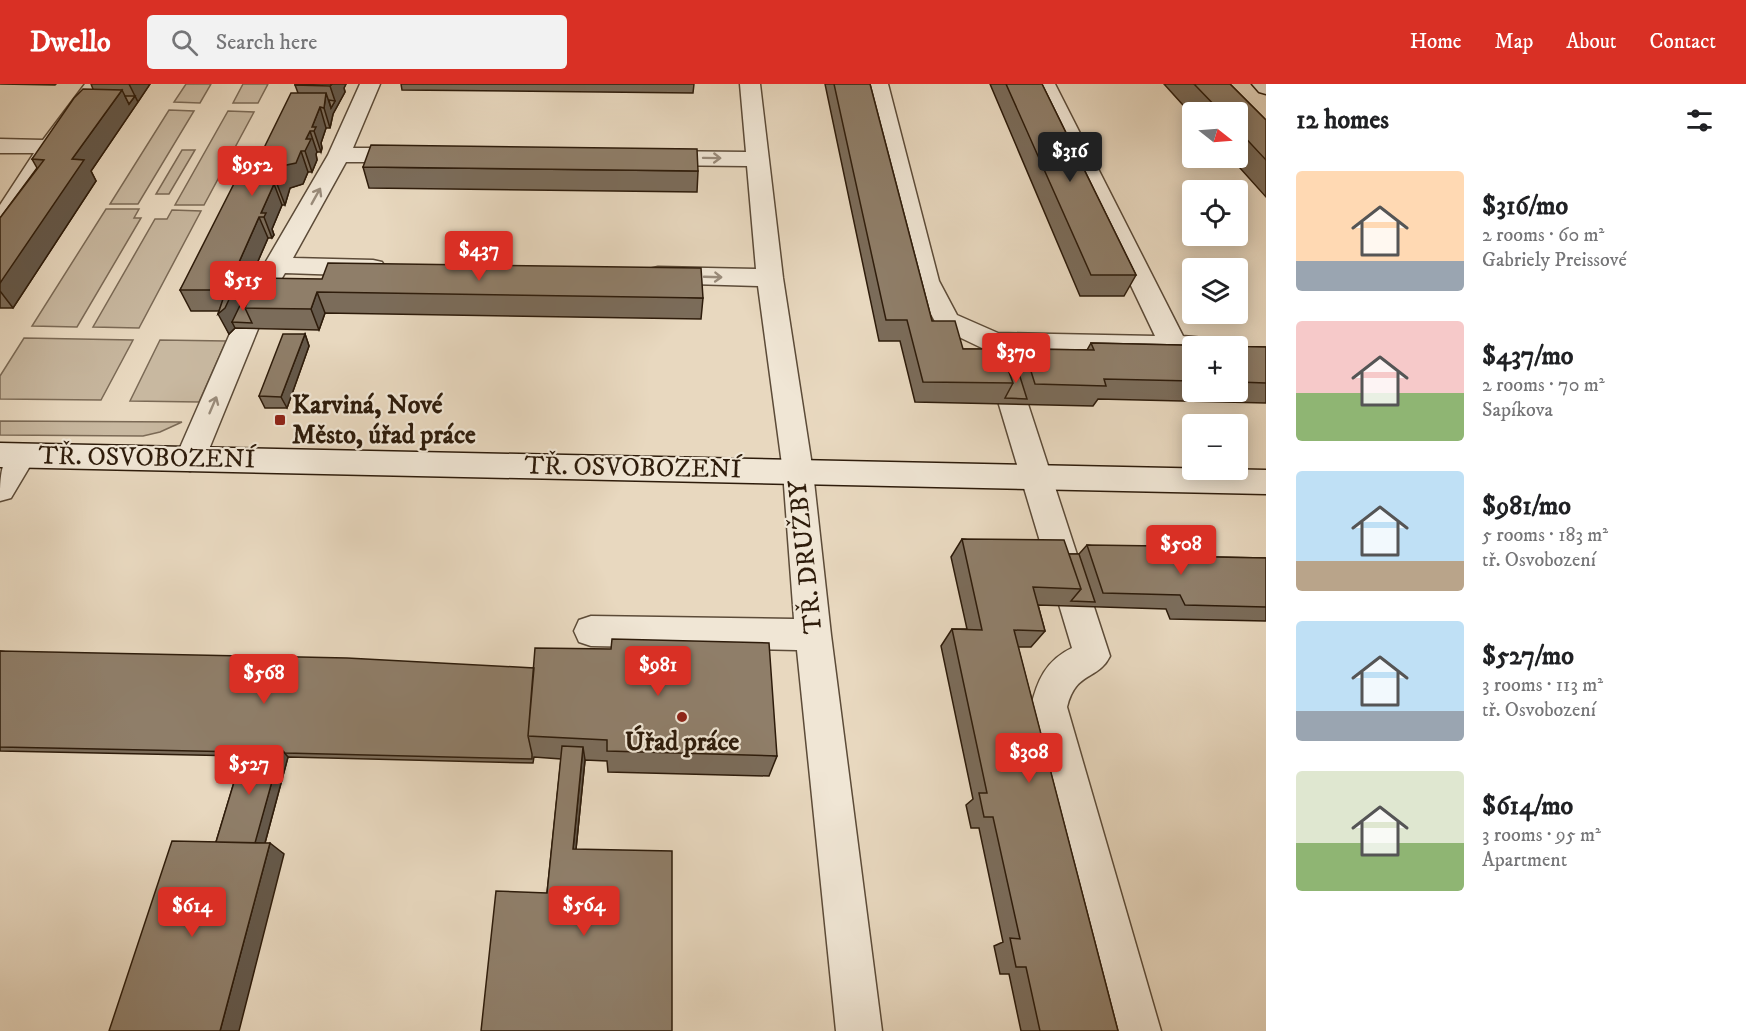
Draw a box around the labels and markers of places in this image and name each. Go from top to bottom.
pin: $316 [1034,132,1106,183]
pin: $952 [216,146,288,197]
pin: $437 [443,231,515,282]
pin: $515 [207,261,279,312]
pin: $370 [980,333,1052,384]
place label: Karviná, Nové Město, úřad práce [292,389,476,452]
marker: Karviná, Nové Město, úřad práce [273,413,287,427]
pin: $508 [1145,525,1217,576]
pin: $981 [622,646,694,697]
pin: $568 [228,654,300,705]
marker: Úřad práce [675,710,689,724]
place label: Úřad práce [625,725,740,759]
pin: $308 [993,733,1065,784]
pin: $527 [213,745,285,796]
pin: $564 [548,886,620,937]
pin: $614 [156,887,228,938]

